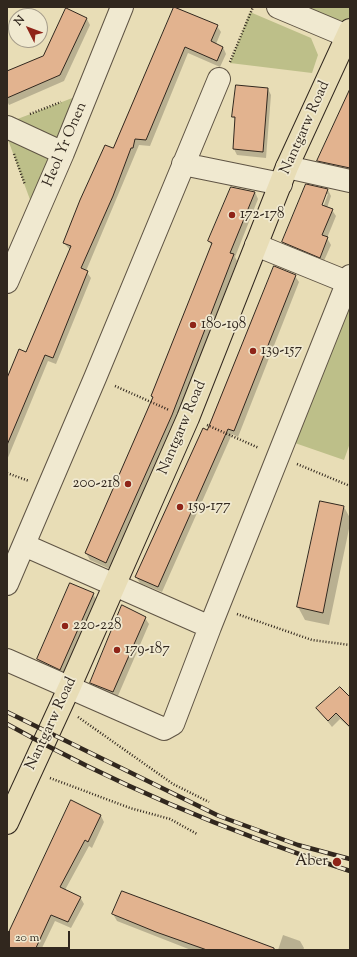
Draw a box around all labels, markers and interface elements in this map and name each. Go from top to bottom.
north arrow [8,8,48,48]
text: N [11,12,29,29]
street label: Nantgarw Road [277,78,335,178]
street label: Heol Yr Onen [40,100,92,190]
place label: 172-178 [240,206,285,224]
marker: 172-178 [227,210,237,220]
place label: 180-198 [201,316,246,334]
marker: 180-198 [188,320,198,330]
place label: 139-157 [261,342,302,360]
marker: 139-157 [248,346,258,356]
street label: Nantgarw Road [155,378,211,478]
place label: 200-218 [73,475,120,493]
marker: 200-218 [123,479,133,489]
place label: 159-177 [188,498,231,516]
marker: 159-177 [175,502,185,512]
place label: 220-228 [73,617,121,635]
marker: 220-228 [60,621,70,631]
place label: 179-187 [125,641,170,659]
marker: 179-187 [112,645,122,655]
street label: Nantgarw Road [23,675,81,773]
place label: Aber [295,853,328,871]
marker: Aber [331,856,343,868]
scale bar [10,923,72,949]
text: 20 m [15,929,39,947]

